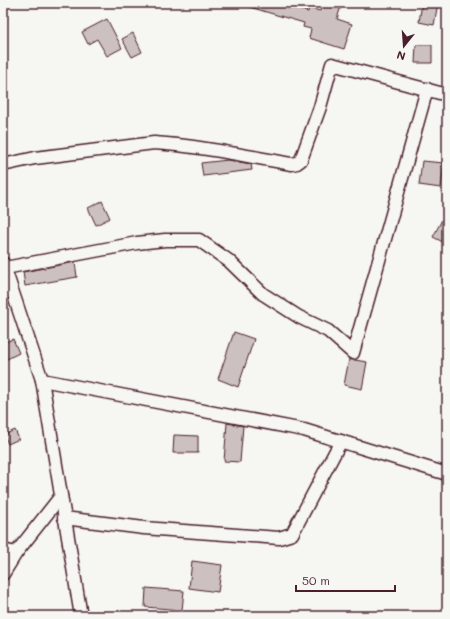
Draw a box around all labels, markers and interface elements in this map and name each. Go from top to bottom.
north arrow [384,26,424,66]
text: N [395,48,407,64]
scale bar [296,567,395,593]
text: 50 m [302,572,330,588]

